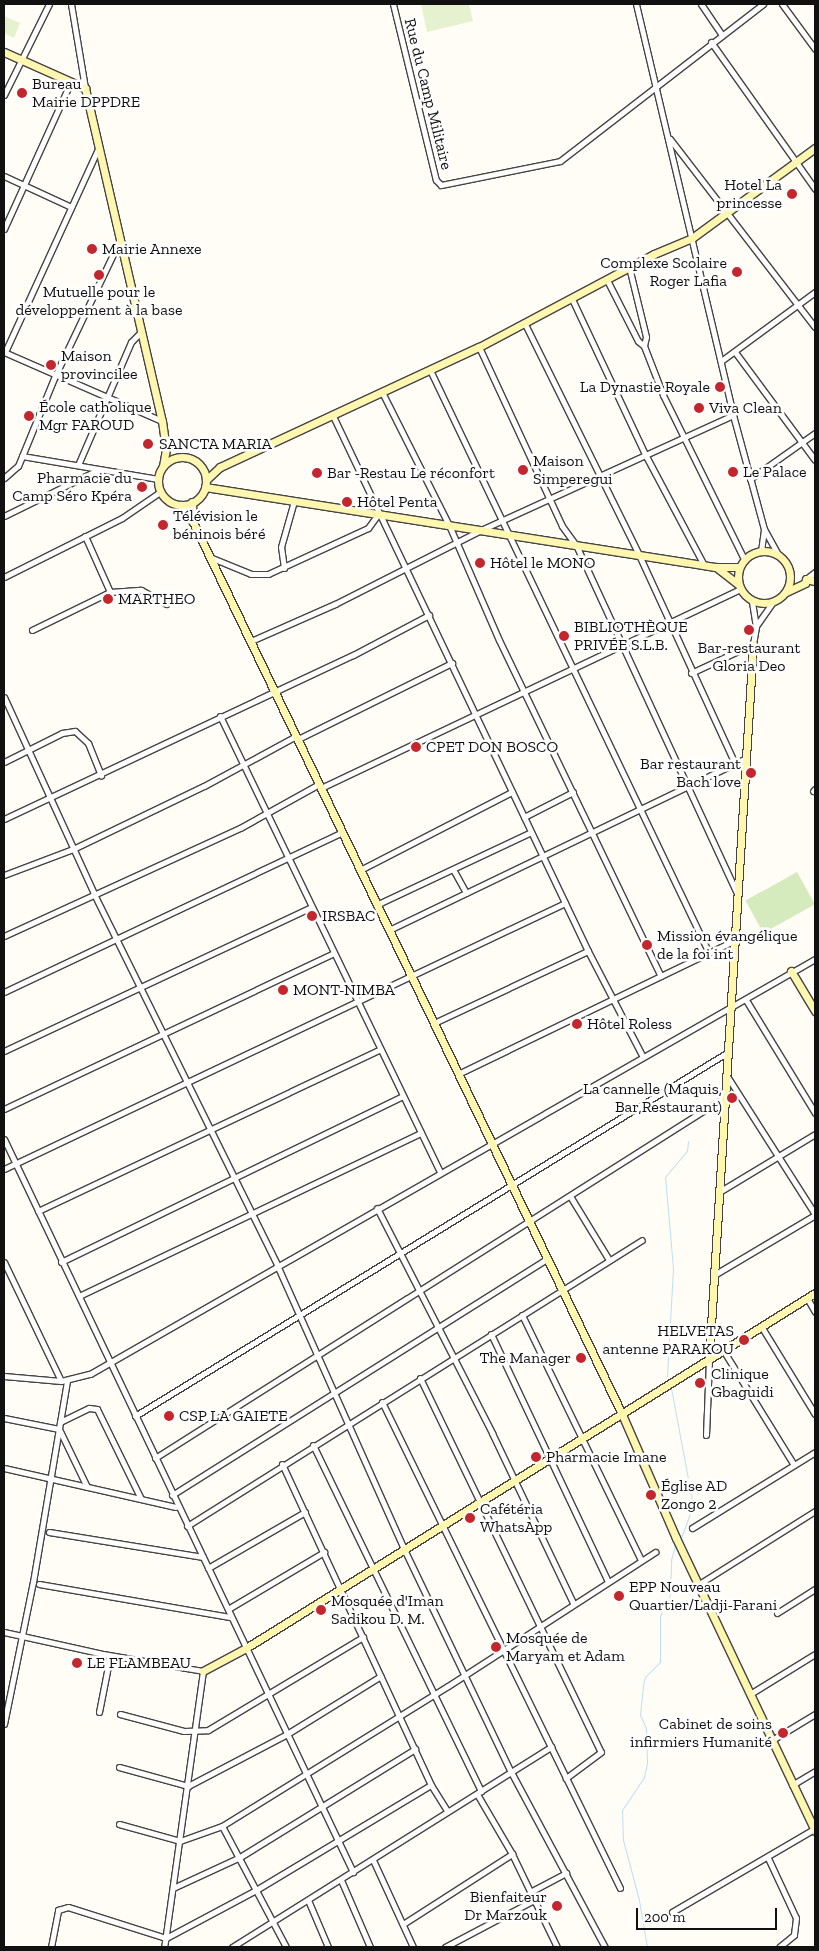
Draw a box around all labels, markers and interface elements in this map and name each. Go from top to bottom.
street label: Rue du Camp Militaire [400,16,456,172]
place label: Bureau Mairie DPPDRE [32,74,140,112]
marker: Bureau Mairie DPPDRE [16,87,28,99]
place label: Hotel La princesse [716,175,782,213]
marker: Hotel La princesse [786,188,798,200]
place label: Mairie Annexe [102,239,202,259]
marker: Mairie Annexe [86,243,98,255]
place label: Complexe Scolaire Roger Lafia [600,253,727,291]
marker: Complexe Scolaire Roger Lafia [731,266,743,278]
marker: Mutuelle pour le développement à la base [93,269,105,281]
place label: Mutuelle pour le développement à la base [16,282,182,320]
place label: Maison provincilee [61,346,137,384]
marker: Maison provincilee [45,359,57,371]
place label: La Dynastie Royale [580,377,710,397]
marker: La Dynastie Royale [714,381,726,393]
place label: École catholique Mgr FAROUD [39,397,151,435]
place label: Viva Clean [709,398,782,418]
marker: Viva Clean [693,402,705,414]
marker: École catholique Mgr FAROUD [23,410,35,422]
place label: SANCTA MARIA [159,434,272,454]
marker: SANCTA MARIA [141,437,155,451]
place label: Maison Simperegui [533,451,613,489]
place label: Le Palace [743,462,807,482]
place label: Bar -Restau Le réconfort [327,463,495,483]
marker: Maison Simperegui [517,464,529,476]
marker: Le Palace [727,466,739,478]
marker: Bar -Restau Le réconfort [311,467,323,479]
place label: Pharmacie du Camp Séro Kpéra [12,468,132,506]
marker: Pharmacie du Camp Séro Kpéra [136,481,148,493]
place label: Hôtel Penta [357,492,437,512]
marker: Hôtel Penta [341,496,353,508]
place label: Télévision le béninois béré [173,506,266,544]
marker: Télévision le béninois béré [157,519,169,531]
place label: Hôtel le MONO [490,553,595,573]
marker: Hôtel le MONO [474,557,486,569]
place label: MARTHEO [118,589,195,609]
marker: MARTHEO [102,593,114,605]
place label: BIBLIOTHÈQUE PRIVÉE S.L.B. [574,617,688,655]
marker: Bar-restaurant Gloria Deo [743,624,755,636]
marker: BIBLIOTHÈQUE PRIVÉE S.L.B. [558,630,570,642]
place label: Bar-restaurant Gloria Deo [698,638,800,676]
place label: CPET DON BOSCO [426,737,558,757]
marker: CPET DON BOSCO [410,741,422,753]
place label: Bar restaurant Bach love [640,754,741,792]
marker: Bar restaurant Bach love [745,767,757,779]
place label: IRSBAC [322,906,375,926]
marker: IRSBAC [306,910,318,922]
place label: Mission évangélique de la foi int [657,926,797,964]
marker: Mission évangélique de la foi int [641,939,653,951]
place label: MONT-NIMBA [293,980,395,1000]
marker: MONT-NIMBA [277,984,289,996]
place label: Hôtel Roless [587,1014,672,1034]
marker: Hôtel Roless [571,1018,583,1030]
place label: La cannelle (Maquis, Bar,Restaurant) [583,1079,722,1117]
marker: La cannelle (Maquis, Bar,Restaurant) [726,1092,738,1104]
place label: HELVETAS antenne PARAKOU [602,1321,734,1359]
marker: HELVETAS antenne PARAKOU [738,1334,750,1346]
place label: The Manager [479,1348,571,1368]
marker: The Manager [575,1352,587,1364]
place label: Clinique Gbaguidi [711,1364,774,1402]
marker: Clinique Gbaguidi [693,1376,707,1390]
place label: CSP LA GAIETE [179,1406,289,1426]
marker: CSP LA GAIETE [163,1410,175,1422]
place label: Pharmacie Imane [546,1447,667,1467]
marker: Pharmacie Imane [530,1451,542,1463]
place label: Église AD Zongo 2 [661,1476,728,1514]
marker: Église AD Zongo 2 [645,1489,657,1501]
place label: Cafétéria WhatsApp [480,1499,552,1537]
marker: Cafétéria WhatsApp [464,1512,476,1524]
place label: EPP Nouveau Quartier/Ladji-Farani [629,1577,777,1615]
marker: EPP Nouveau Quartier/Ladji-Farani [613,1590,625,1602]
place label: Mosquée d'Iman Sadikou D. M. [331,1591,444,1629]
marker: Mosquée d'Iman Sadikou D. M. [315,1604,327,1616]
place label: Mosquée de Maryam et Adam [506,1628,625,1666]
marker: Mosquée de Maryam et Adam [490,1641,502,1653]
place label: LE FLAMBEAU [87,1653,191,1673]
marker: LE FLAMBEAU [71,1657,83,1669]
place label: Cabinet de soins infirmiers Humanité [630,1714,772,1752]
marker: Cabinet de soins infirmiers Humanité [776,1726,790,1740]
place label: Bienfaiteur Dr Marzouk [464,1887,547,1925]
scale bar [639,1898,780,1930]
marker: Bienfaiteur Dr Marzouk [551,1900,563,1912]
text: 200 m [644,1908,685,1926]

